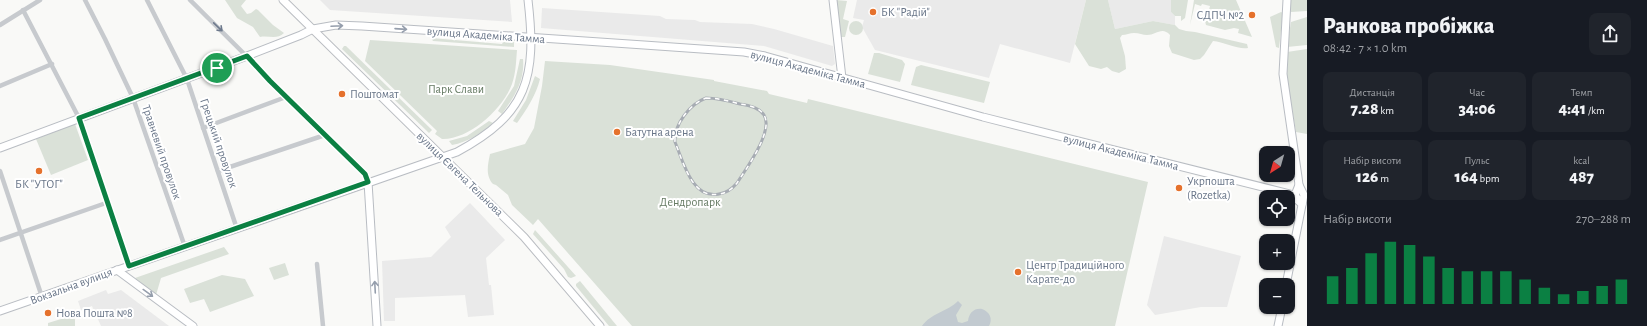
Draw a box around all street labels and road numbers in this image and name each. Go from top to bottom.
street label: вулиця Академіка Тамма [426,25,546,46]
street label: вулиця Академіка Тамма [749,48,867,91]
street label: Грецький провулок [197,97,240,190]
street label: Травневий провулок [139,103,184,202]
street label: вулиця Євгена Тельнова [414,130,506,220]
street label: вулиця Академіка Тамма [1062,132,1180,173]
street label: Вокзальна вулиця [28,266,114,307]

